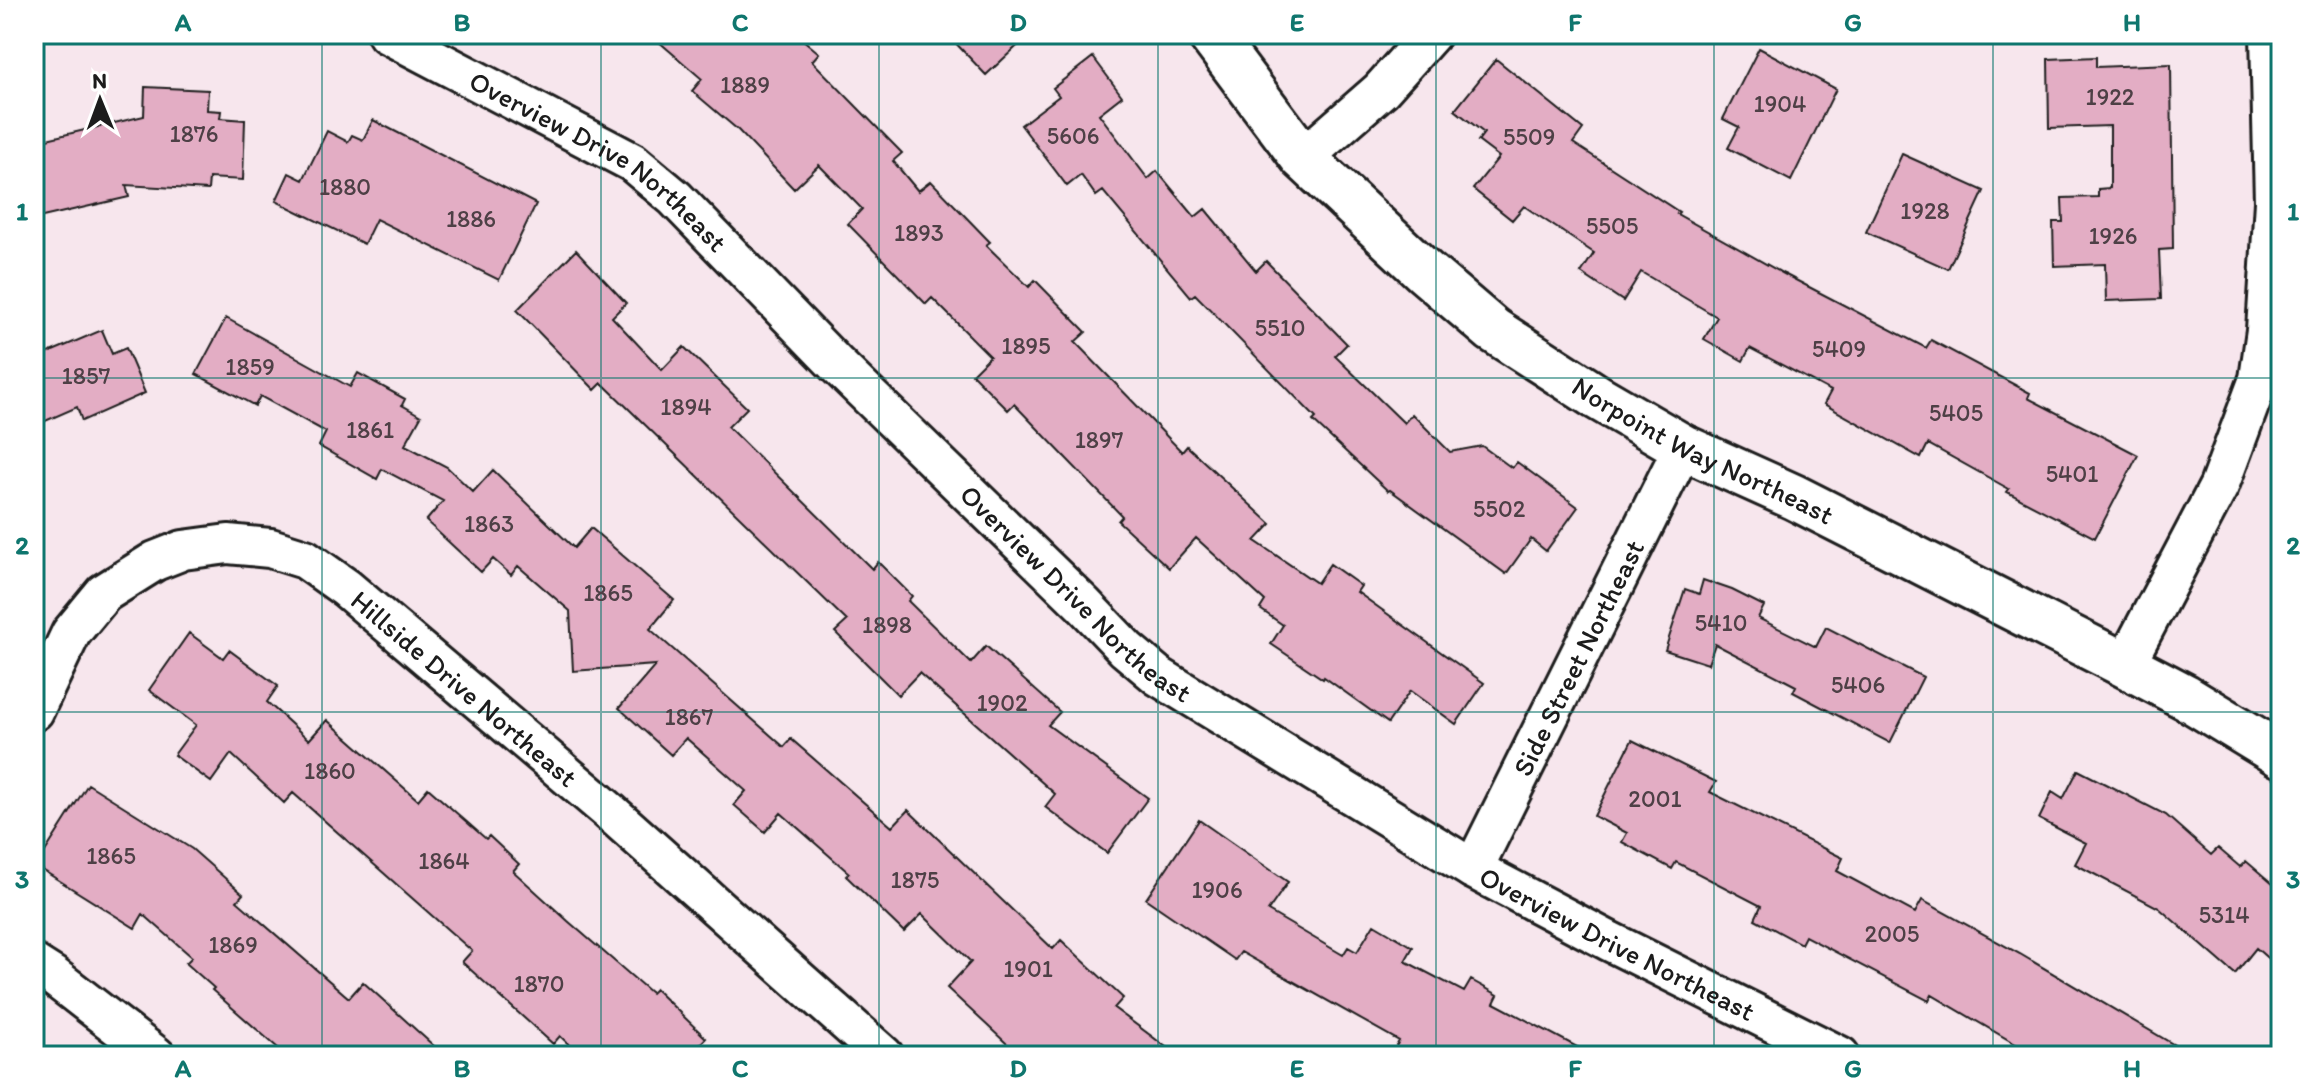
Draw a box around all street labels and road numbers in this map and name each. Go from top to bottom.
street label: Overview Drive Northeast [464,63,734,259]
street label: Norpoint Way Northeast [1566,369,1840,531]
street label: Overview Drive Northeast [953,477,1198,709]
street label: Side Street Northeast [1505,534,1651,781]
street label: Hillside Drive Northeast [344,583,584,794]
street label: Overview Drive Northeast [1474,859,1761,1028]

